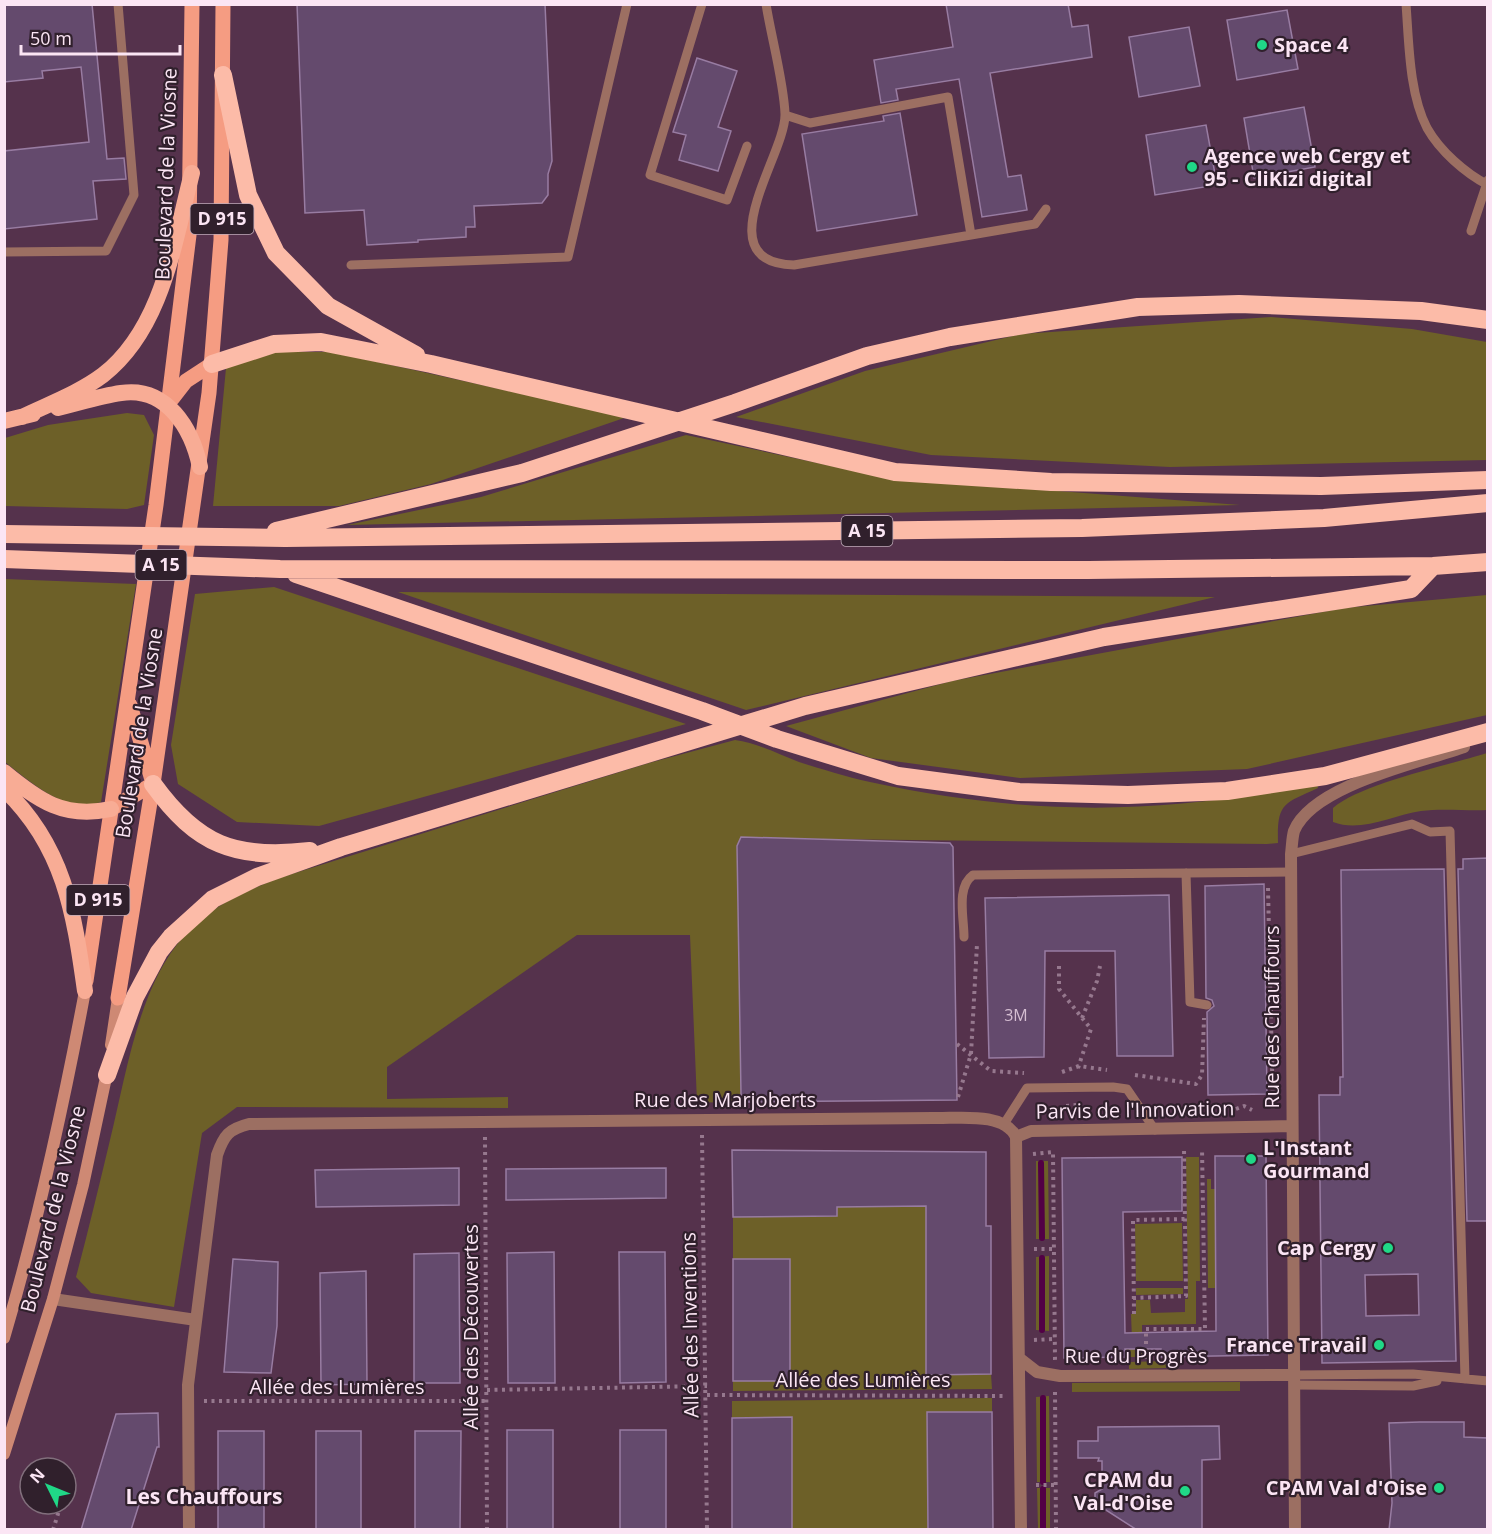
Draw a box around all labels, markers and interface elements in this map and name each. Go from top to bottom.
scale bar [21,18,180,56]
text: 50 m [30,26,72,50]
place label: Space 4 [1274,31,1349,58]
marker: Space 4 [1255,38,1269,52]
street label: Boulevard de la Viosne [148,67,183,281]
place label: Agence web Cergy et 95 - CliKizi digital [1204,142,1410,192]
marker: Agence web Cergy et 95 - CliKizi digital [1185,160,1199,174]
road number: D 915 [190,204,254,234]
road number: A 15 [842,516,892,546]
road number: A 15 [136,550,186,580]
street label: Boulevard de la Viosne [109,626,168,840]
road number: D 915 [66,885,130,915]
street label: Rue des Chauffours [1258,926,1285,1108]
house number: 3M [1004,1004,1028,1026]
street label: Rue des Marjoberts [634,1086,816,1113]
street label: Parvis de l'Innovation [1035,1094,1235,1125]
street label: Boulevard de la Viosne [14,1103,91,1315]
place label: L'Instant Gourmand [1263,1134,1370,1184]
marker: L'Instant Gourmand [1244,1152,1258,1166]
street label: Allée des Découvertes [457,1224,484,1430]
street label: Allée des Inventions [674,1232,705,1418]
place label: Cap Cergy [1277,1234,1377,1261]
marker: Cap Cergy [1381,1241,1395,1255]
place label: France Travail [1226,1331,1367,1358]
marker: France Travail [1372,1338,1386,1352]
street label: Rue du Progrès [1065,1342,1207,1369]
street label: Allée des Lumières [775,1366,951,1393]
street label: Allée des Lumières [249,1373,425,1400]
north arrow [18,1456,78,1516]
text: N [25,1464,50,1488]
place label: CPAM du Val-d'Oise [1074,1466,1173,1516]
place label: CPAM Val d'Oise [1266,1474,1427,1501]
marker: CPAM Val d'Oise [1432,1481,1446,1495]
district label: Les Chauffours [126,1482,282,1510]
marker: CPAM du Val-d'Oise [1178,1484,1192,1498]

